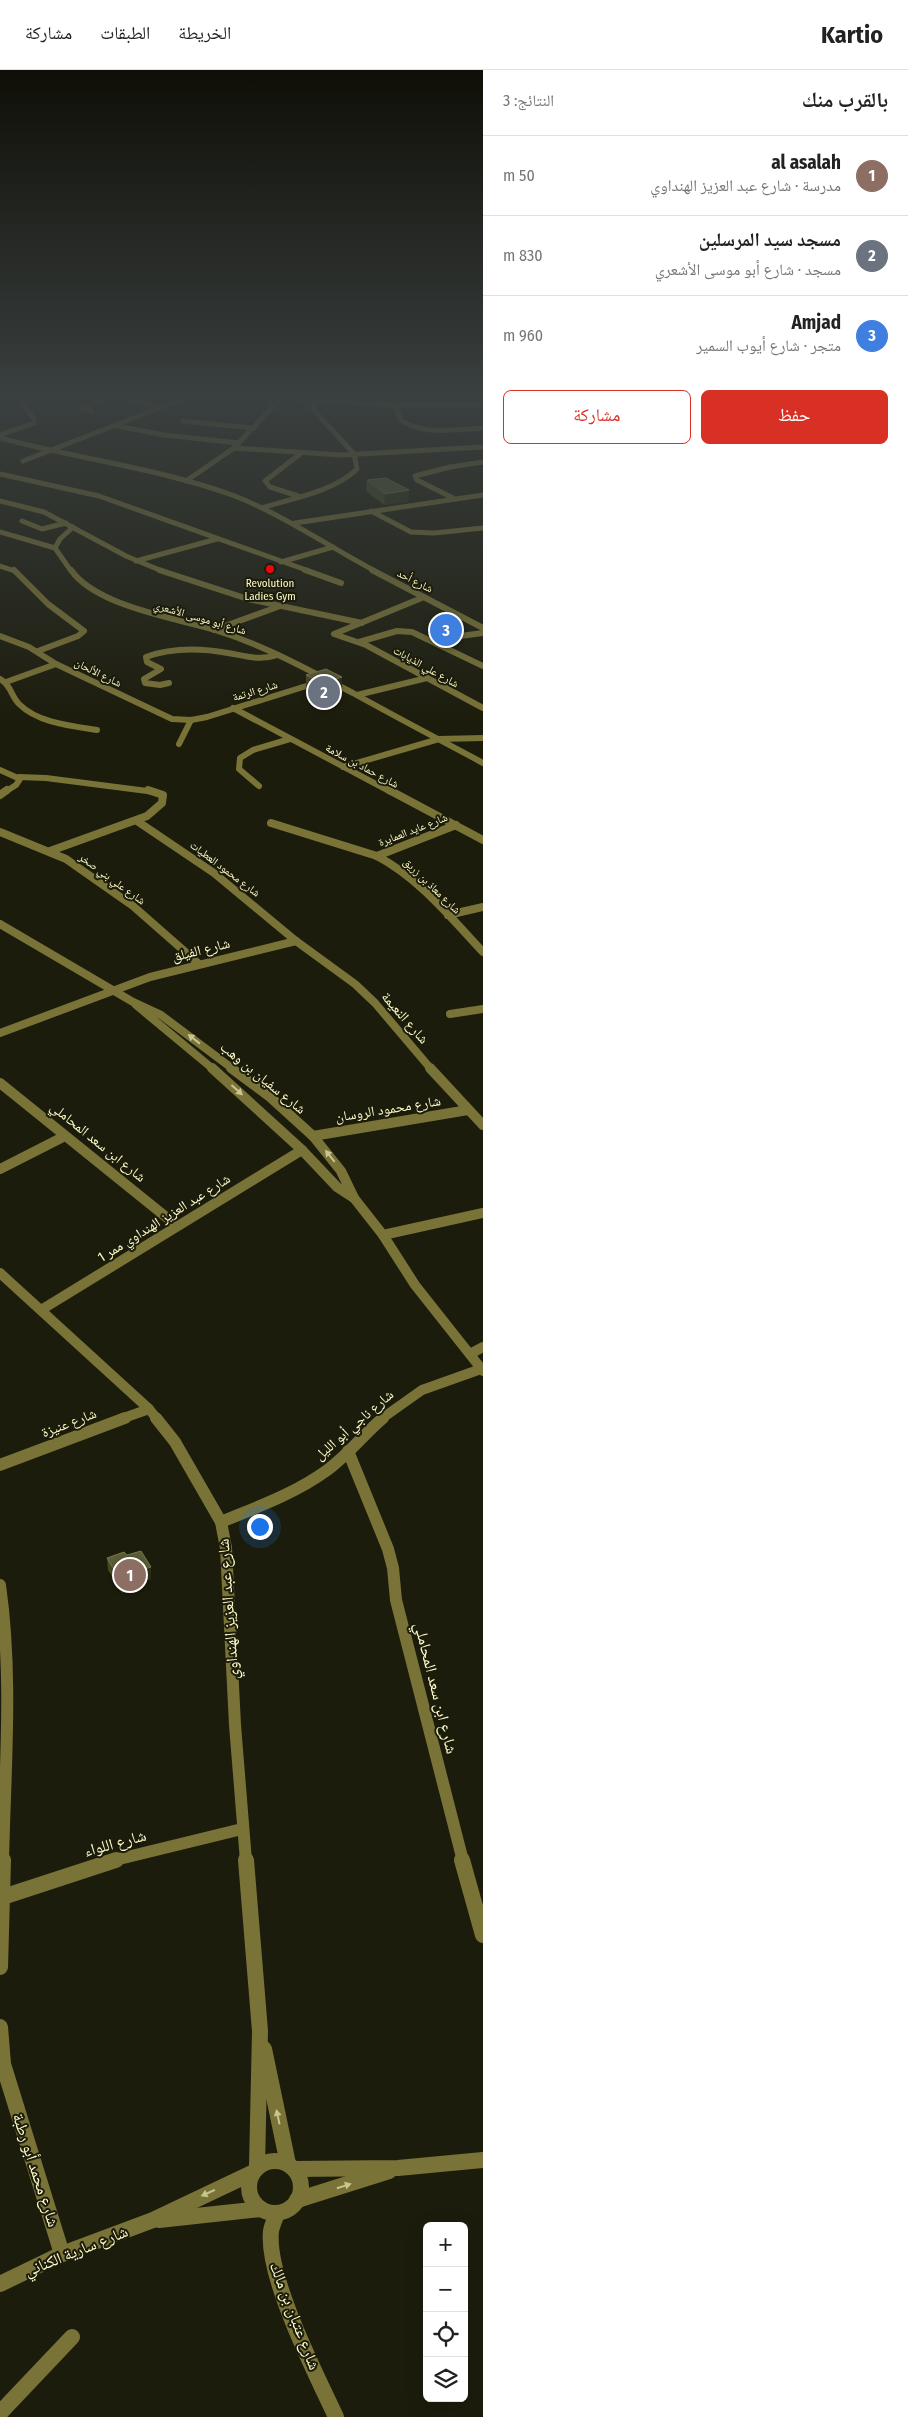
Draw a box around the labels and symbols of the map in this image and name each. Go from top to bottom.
marker: Revolution Ladies Gym [264,563,276,575]
street label: شارع أحد [395,566,435,595]
place label: Revolution Ladies Gym [244,577,296,603]
street label: شارع أبو موسى الأشعري [152,598,248,639]
pin: 3 [430,611,462,649]
street label: شارع علي الذيابات [390,644,461,692]
street label: شارع الألحان [72,656,124,690]
pin: 2 [308,673,340,711]
street label: شارع الرتمة [231,678,279,704]
street label: شارع حماد بن سلامة [323,741,401,791]
street label: شارع عايد العمايرة [377,811,449,849]
street label: شارع محمود العطيات [187,838,263,900]
street label: شارع علي بني صخر [74,850,148,909]
street label: شارع معاذ بن زريق [401,855,463,917]
street label: شارع الفيلق [170,935,232,966]
street label: شارع النعيمة [377,989,432,1048]
one-way arrow [188,1034,201,1045]
street label: شارع سفيان بن وهب [216,1038,309,1118]
one-way arrow [230,1084,242,1096]
street label: شارع محمود الروسان [334,1092,442,1127]
street label: شارع ابن سعد المحاملي [45,1098,149,1188]
one-way arrow [324,1150,335,1163]
street label: شارع عبد العزيز الهنداوي ممر 1 [95,1170,235,1268]
street label: شارع ناجي أبو الليل [311,1386,399,1466]
street label: شارع عنيزة [39,1405,99,1442]
your location [247,1514,273,1540]
street label: شارع عبد العزيز الهنداوي [214,1538,245,1680]
pin: 1 [114,1556,146,1594]
street label: شارع ابن سعد المحاملي [408,1620,462,1756]
street label: شارع اللواء [82,1826,148,1861]
one-way arrow [274,2109,282,2124]
street label: شارع محمد أبو رطبة [8,2111,63,2229]
one-way arrow [337,2182,352,2190]
one-way arrow [201,2190,215,2198]
street label: شارع سارية الكناني [21,2222,132,2283]
street label: شارع عتبان بن مالك [265,2259,324,2373]

